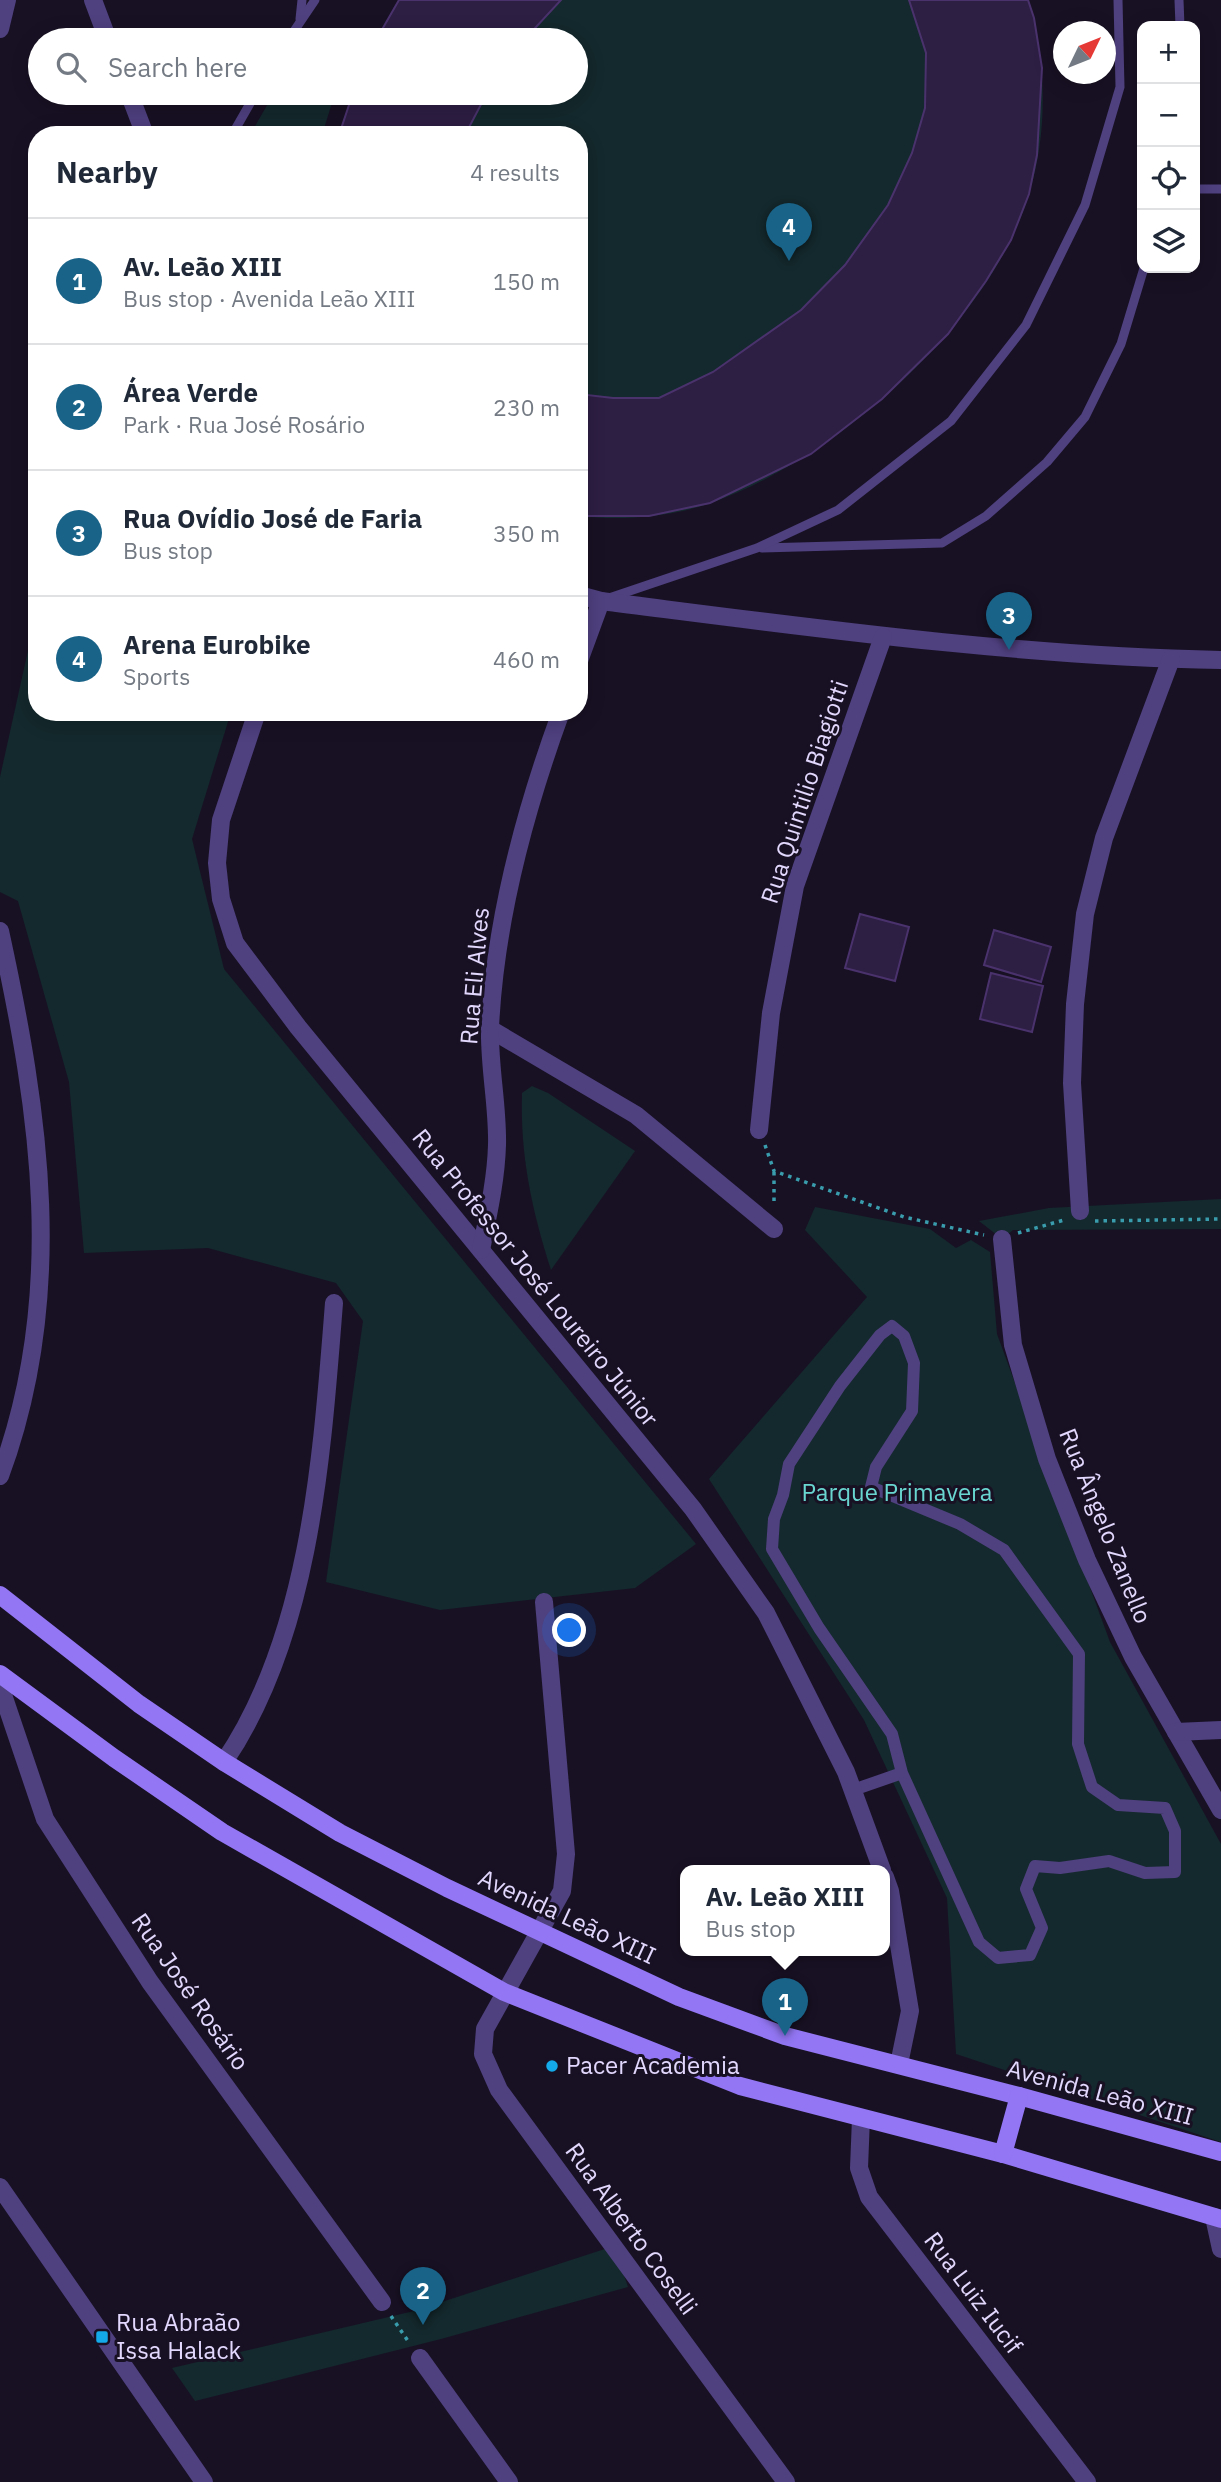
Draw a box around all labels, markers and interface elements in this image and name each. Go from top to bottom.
north arrow [1053,21,1116,84]
map controls [1137,21,1200,273]
button: + [1137,21,1200,84]
search box [28,28,588,105]
icon: search [52,48,90,86]
text: Search here [108,50,247,84]
button: − [1137,84,1200,147]
button: locate [1137,147,1200,210]
text: Nearby [56,152,158,191]
text: 4 results [470,157,560,187]
pin: 4 [766,203,812,261]
button: layers [1137,210,1200,273]
text: Av. Leão XIII [123,249,282,283]
text: 1 [72,266,86,296]
text: 150 m [493,266,560,296]
text: Bus stop · Avenida Leão XIII [123,283,415,313]
text: Área Verde [123,375,258,409]
text: 2 [72,392,86,422]
text: 230 m [493,392,560,422]
text: Park · Rua José Rosário [123,409,365,439]
text: Rua Ovídio José de Faria [123,501,422,535]
text: 3 [72,518,86,548]
text: 350 m [493,518,560,548]
text: Bus stop [123,535,213,565]
pin: 3 [986,592,1032,650]
text: Arena Eurobike [123,627,311,661]
text: 4 [72,644,86,674]
text: 460 m [493,644,560,674]
text: Sports [123,661,190,691]
street label: Rua Quintilio Biagiotti [753,676,855,907]
street label: Rua Eli Alves [452,906,496,1046]
street label: Rua Professor José Loureiro Júnior [406,1122,666,1433]
street label: Rua Ângelo Zanello [1052,1423,1160,1628]
park label: Parque Primavera [801,1476,993,1508]
your location [552,1613,586,1647]
street label: Avenida Leão XIII [474,1861,661,1971]
popup [680,1865,890,1956]
text: Av. Leão XIII [706,1879,864,1913]
street label: Rua José Rosário [125,1907,257,2076]
text: Bus stop [706,1913,796,1943]
pin: 1 [762,1978,808,2036]
place label: Pacer Academia [566,2049,740,2081]
street label: Avenida Leão XIII [1003,2052,1197,2132]
marker: Pacer Academia [544,2058,560,2074]
street label: Rua Alberto Coselli [559,2136,705,2321]
street label: Rua Luiz Iucif [917,2225,1030,2360]
pin: 2 [400,2267,446,2325]
place label: Rua Abraão Issa Halack [116,2306,242,2366]
marker: Rua Abraão Issa Halack [94,2329,110,2345]

